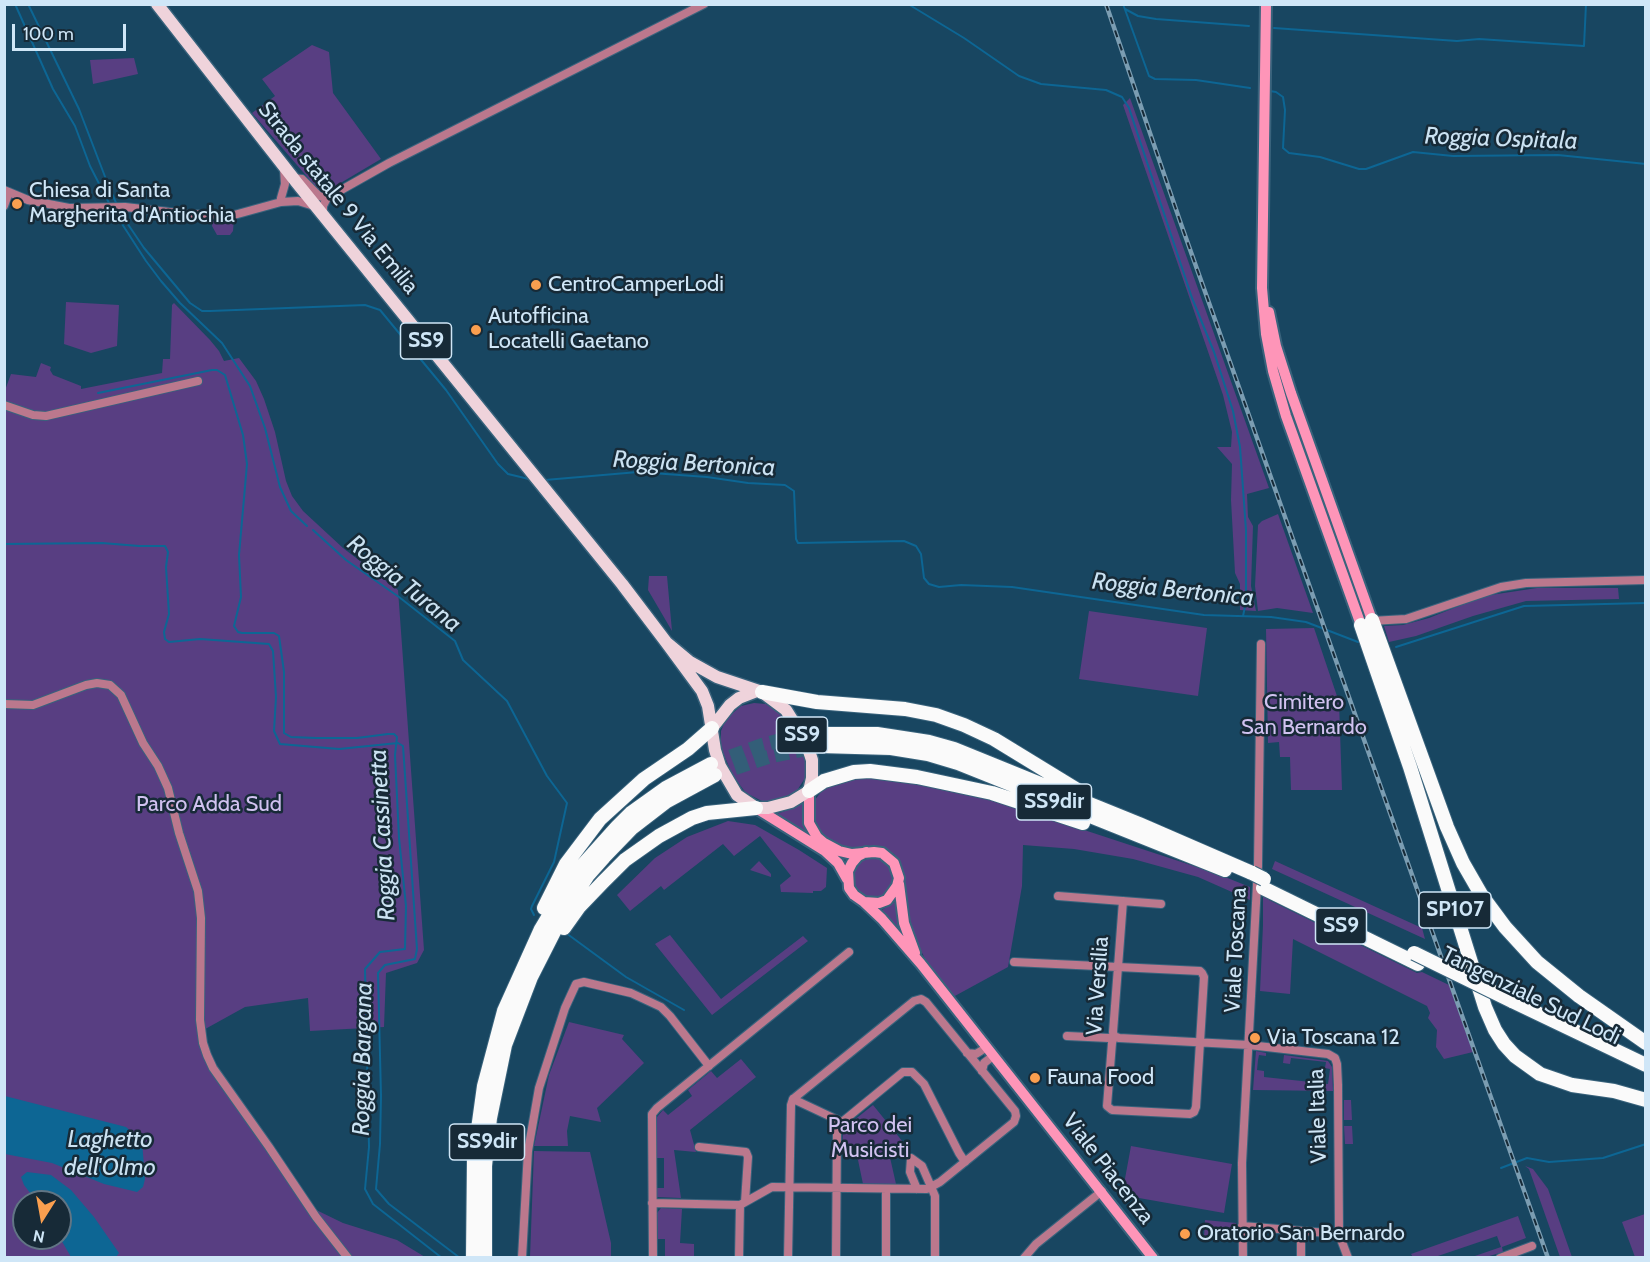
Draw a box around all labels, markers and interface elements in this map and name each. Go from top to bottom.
scale bar [15,12,129,50]
text: 100 m [23,23,74,45]
street label: Strada statale 9 Via Emilia [252,97,424,299]
water label: Roggia Ospitala [1424,122,1578,156]
place label: Chiesa di Santa Margherita d'Antiochia [29,178,235,230]
marker: Chiesa di Santa Margherita d'Antiochia [10,197,24,211]
place label: CentroCamperLodi [548,272,724,298]
marker: CentroCamperLodi [529,278,543,292]
place label: Autofficina Locatelli Gaetano [488,304,649,356]
road number: SS9 [400,323,452,359]
marker: Autofficina Locatelli Gaetano [469,323,483,337]
water label: Roggia Bertonica [612,445,776,483]
water label: Roggia Turana [341,529,467,639]
water label: Roggia Bertonica [1091,567,1255,613]
park label: Cimitero San Bernardo [1241,690,1367,742]
road number: SS9 [776,717,828,753]
water label: Roggia Cassinetta [364,748,402,922]
road number: SS9dir [1016,784,1092,820]
park label: Parco Adda Sud [136,792,282,818]
street label: Viale Toscana [1220,887,1252,1013]
road number: SP107 [1419,892,1491,928]
road number: SS9 [1316,908,1366,944]
street label: Via Versilia [1081,936,1115,1036]
street label: Tangenziale Sud Lodi [1437,941,1625,1051]
water label: Roggia Bargana [347,982,379,1136]
place label: Via Toscana 12 [1267,1025,1400,1051]
marker: Via Toscana 12 [1248,1031,1262,1045]
place label: Fauna Food [1047,1065,1154,1091]
street label: Viale Italia [1303,1068,1333,1164]
marker: Fauna Food [1028,1071,1042,1085]
street label: Viale Piacenza [1057,1109,1159,1229]
park label: Parco dei Musicisti [828,1113,912,1164]
road number: SS9dir [450,1124,524,1160]
water label: Laghetto dell'Olmo [64,1126,156,1182]
north arrow [12,1190,72,1250]
place label: Oratorio San Bernardo [1197,1221,1405,1247]
text: N [31,1226,46,1247]
marker: Oratorio San Bernardo [1178,1227,1192,1241]

